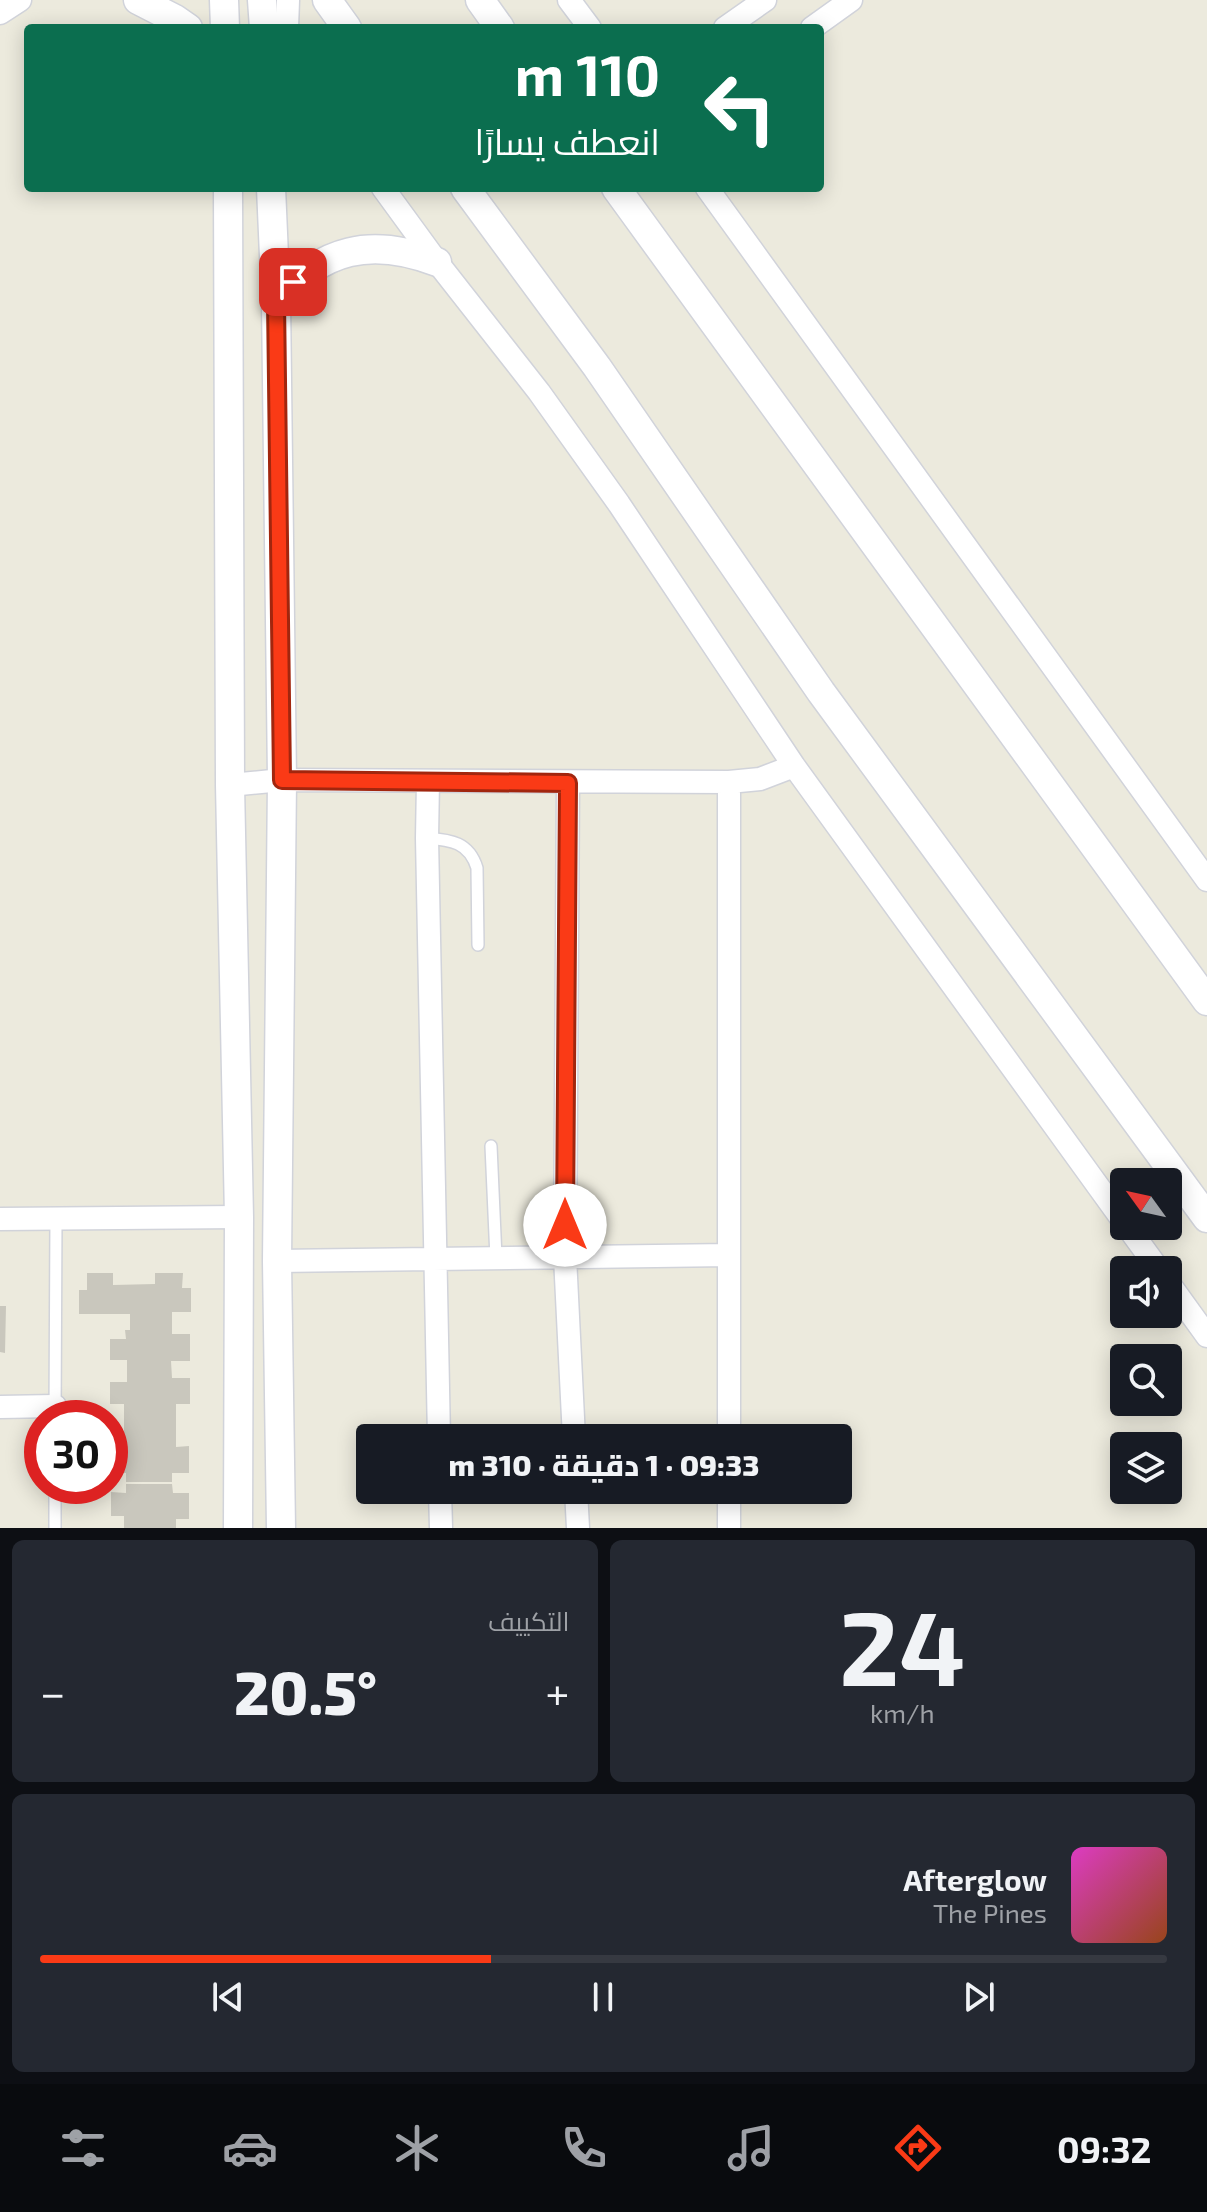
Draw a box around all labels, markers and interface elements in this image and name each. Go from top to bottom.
text: 110 m [515,40,660,107]
icon: left [688,56,792,160]
text: انعطف يسارًا [474,119,660,162]
pin [259,248,327,316]
icon: arrive [271,260,315,304]
north arrow [1110,1168,1182,1240]
map controls [1110,1168,1182,1504]
position arrow [523,1183,607,1267]
button: sound [1110,1256,1182,1328]
button: search [1110,1344,1182,1416]
speed limit sign: 30 [24,1400,128,1504]
button: layers [1110,1432,1182,1504]
text: 09:33 · 1 دقيقة · 310 m [449,1446,759,1482]
text: 24 [839,1582,966,1707]
text: التكييف [488,1605,570,1636]
text: 20.5° [234,1655,377,1727]
text: − [40,1665,66,1718]
text: + [545,1665,569,1718]
text: km/h [870,1697,935,1728]
text: Afterglow [903,1861,1047,1897]
text: The Pines [933,1897,1047,1928]
icon: previous [206,1975,250,2019]
icon: pause [581,1975,625,2019]
icon: next [957,1975,1001,2019]
icon: filters [55,2120,111,2176]
icon: car [222,2120,278,2176]
icon: climate [389,2120,445,2176]
icon: phone [556,2120,612,2176]
icon: music [723,2120,779,2176]
icon: directions [890,2120,946,2176]
text: 09:32 [1057,2127,1152,2170]

